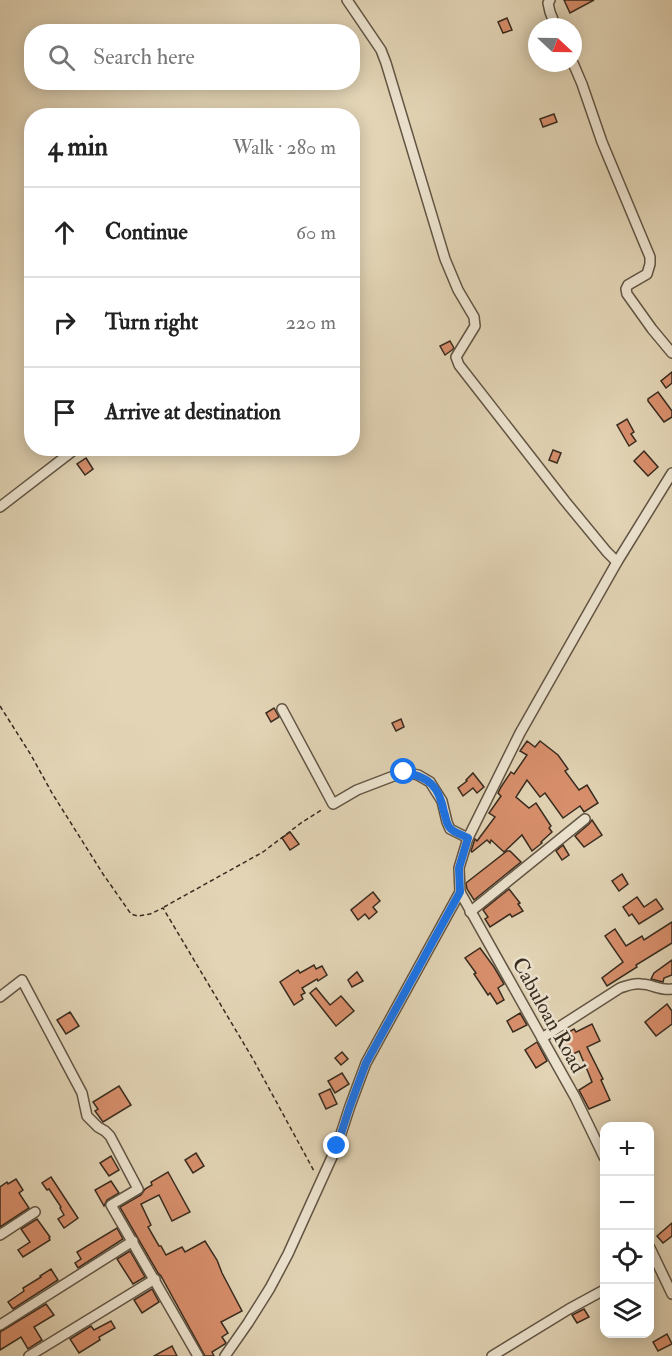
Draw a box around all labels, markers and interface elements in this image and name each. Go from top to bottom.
north arrow [528,18,582,72]
search box [24,24,360,90]
icon: search [45,41,78,74]
text: Search here [93,43,195,71]
text: 4 min [48,131,108,163]
text: Walk · 280 m [233,135,336,160]
icon: ahead [48,216,81,249]
text: Continue [105,218,188,246]
text: 60 m [296,220,336,245]
icon: right [48,306,81,339]
text: Turn right [105,308,198,336]
text: 220 m [286,310,336,335]
icon: arrive [48,396,81,429]
text: Arrive at destination [105,398,281,426]
route start [390,758,416,784]
street label: Cabuloan Road [506,953,592,1078]
map controls [600,1122,654,1338]
button: + [600,1122,654,1176]
route end [323,1132,349,1158]
button: − [600,1176,654,1230]
button: locate [600,1230,654,1284]
button: layers [600,1284,654,1338]

